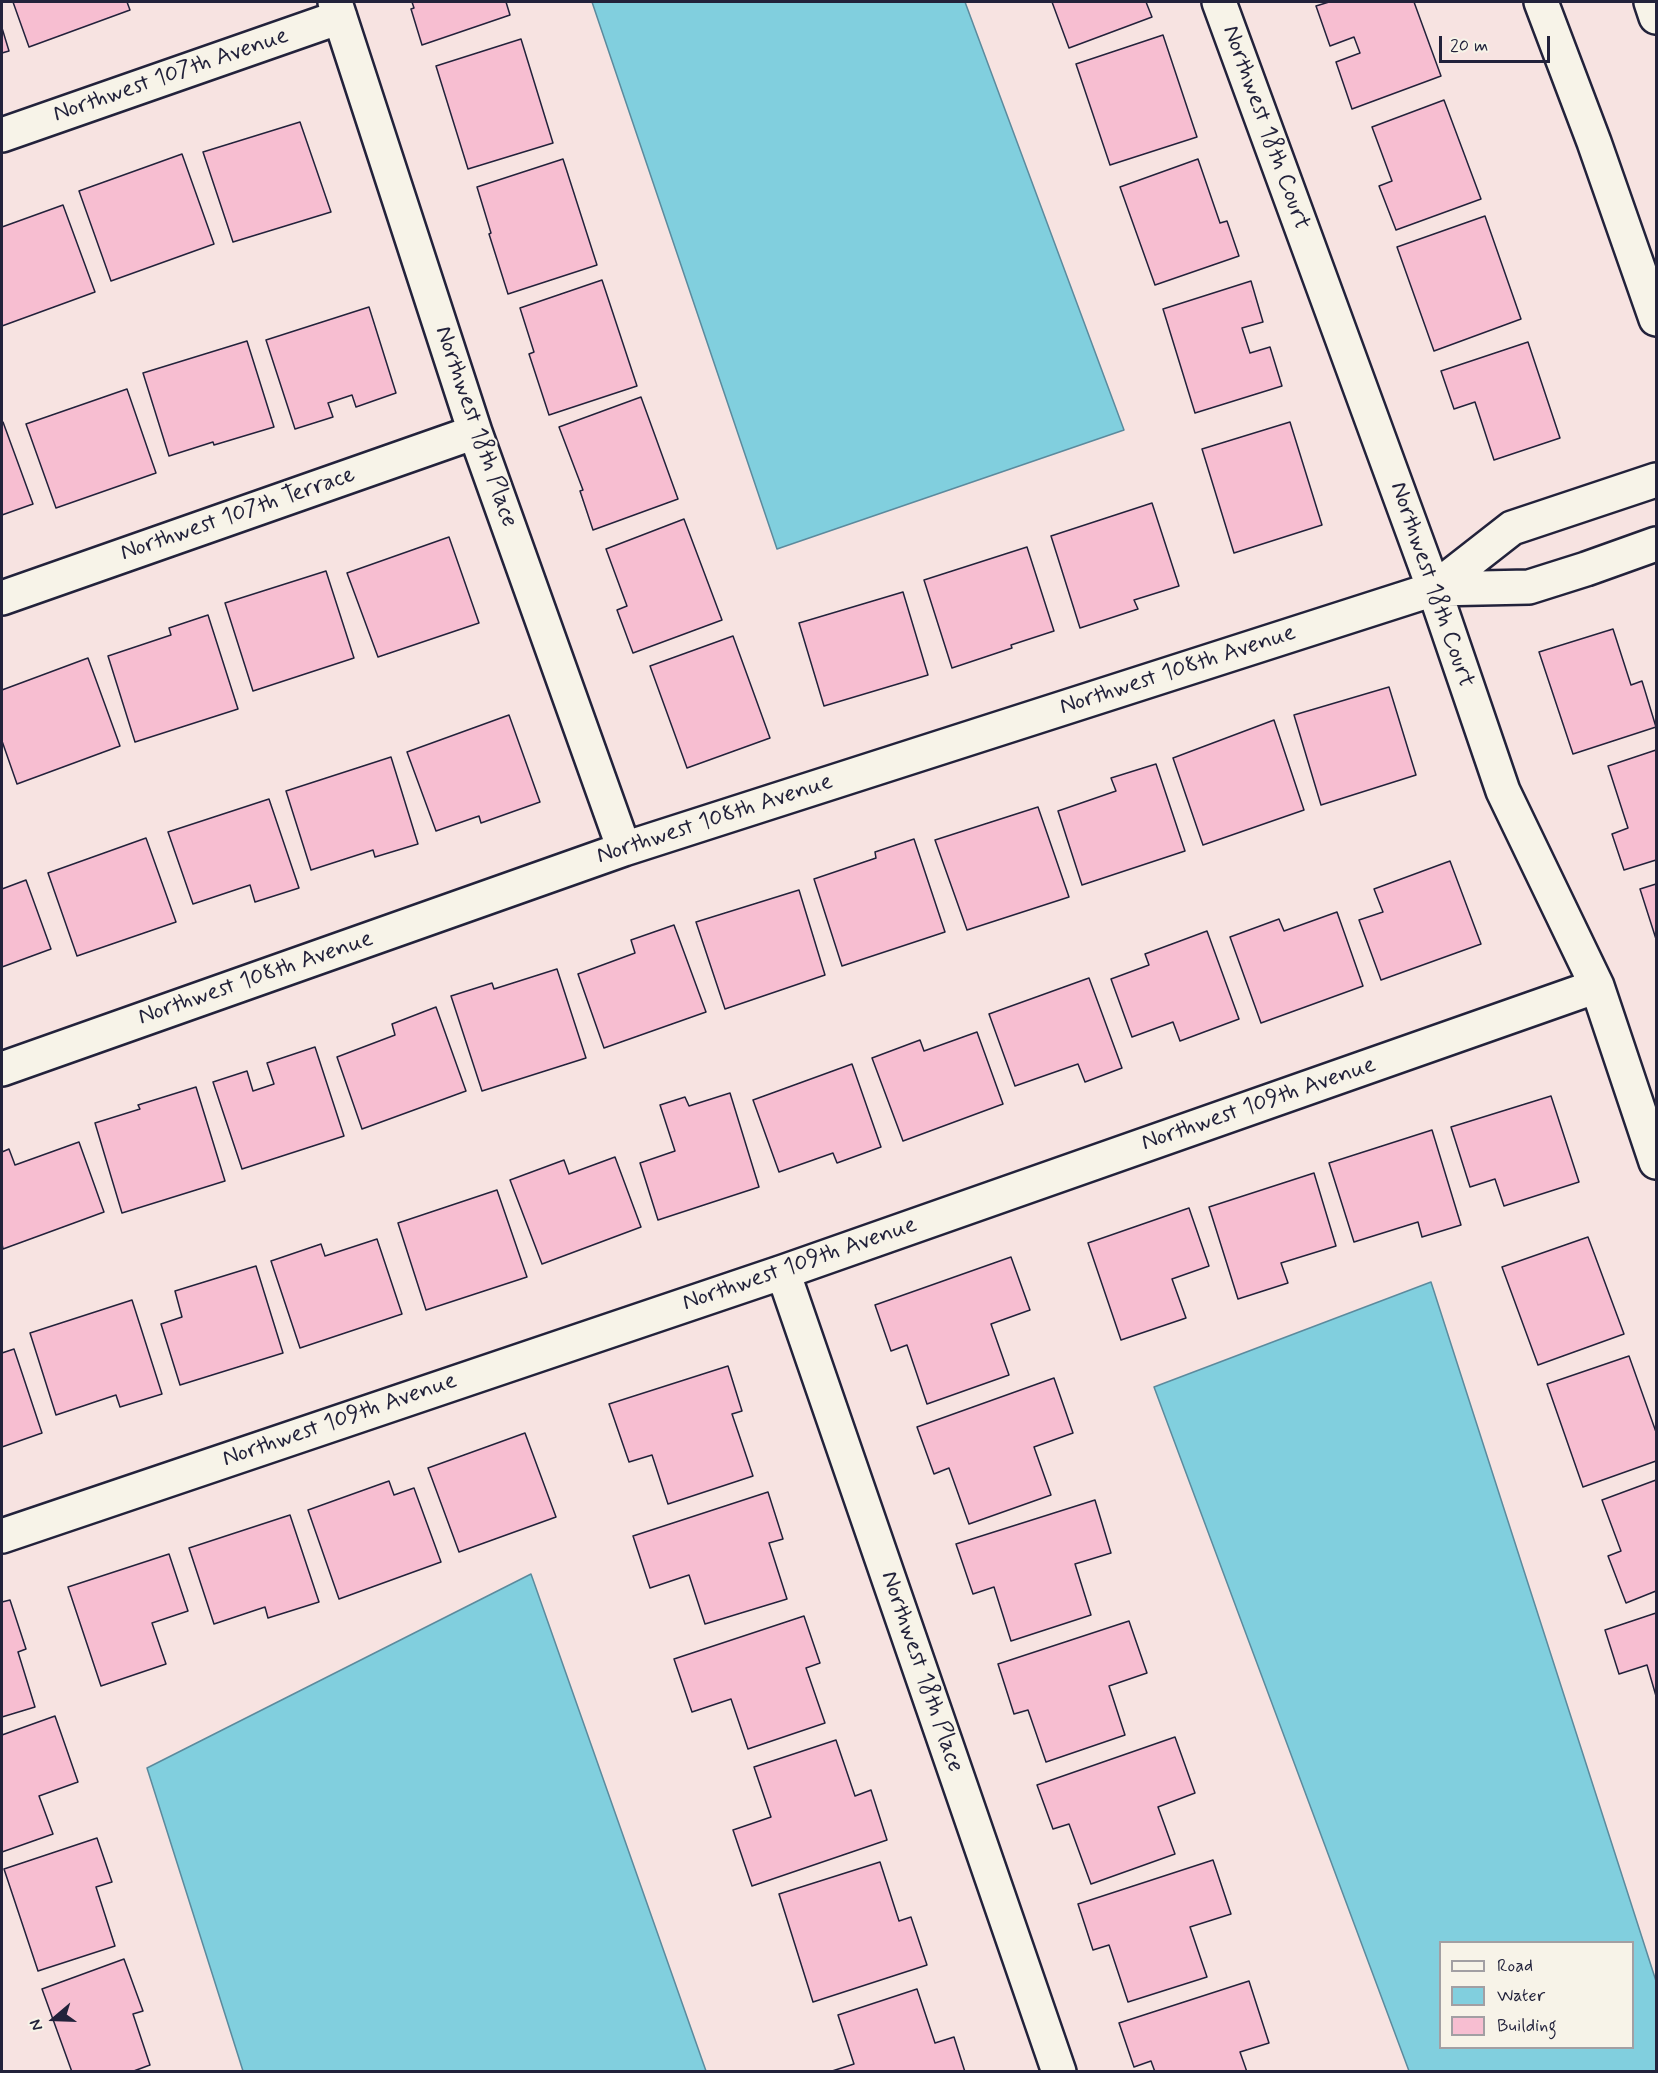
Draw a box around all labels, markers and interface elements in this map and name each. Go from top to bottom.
street label: Northwest 107th Avenue [50,22,292,130]
street label: Northwest 18th Court [1215,22,1315,234]
scale bar [1442,24,1553,62]
text: 20 m [1450,34,1488,58]
street label: Northwest 18th Place [427,323,523,531]
street label: Northwest 107th Terrace [117,461,359,569]
street label: Northwest 18th Court [1382,478,1480,692]
street label: Northwest 108th Avenue [1056,619,1300,723]
street label: Northwest 108th Avenue [593,768,837,872]
street label: Northwest 108th Avenue [135,925,377,1033]
street label: Northwest 109th Avenue [1138,1051,1380,1159]
street label: Northwest 109th Avenue [679,1211,921,1319]
street label: Northwest 109th Avenue [219,1367,461,1475]
street label: Northwest 18th Place [873,1568,969,1776]
legend [1439,1941,1634,2049]
text: Road [1497,1954,1533,1978]
text: Water [1497,1984,1545,2008]
north arrow [24,1989,84,2049]
text: Building [1497,2014,1557,2038]
text: N [25,2017,48,2033]

